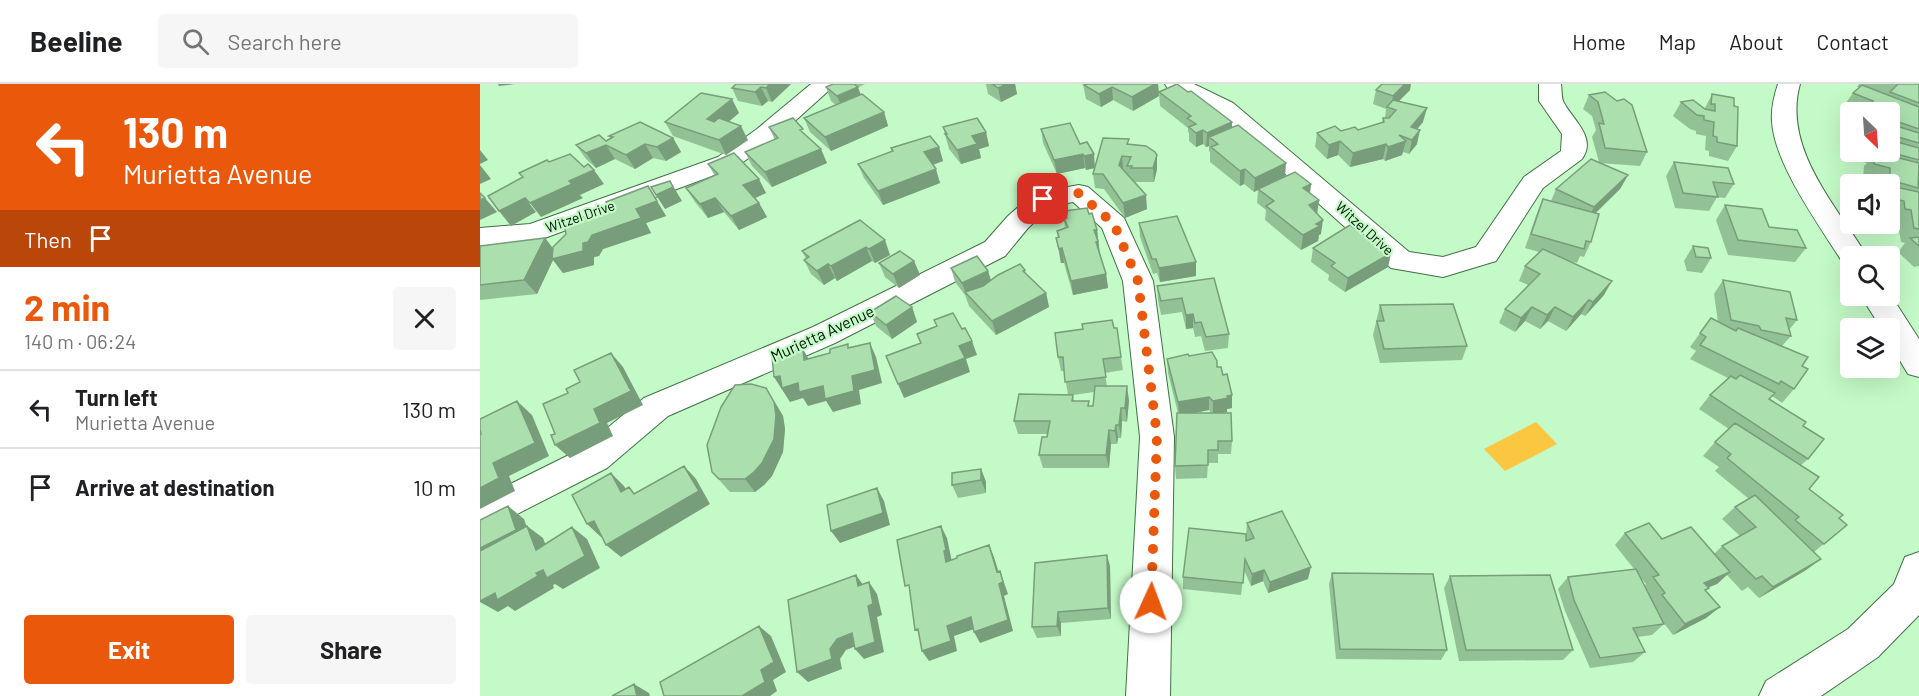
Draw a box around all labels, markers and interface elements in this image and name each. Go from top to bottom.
search box [158,14,578,68]
text: Beeline [30,24,122,58]
icon: search [179,25,212,58]
text: Search here [227,28,342,54]
text: Home [1572,29,1626,54]
text: Map [1659,29,1696,54]
text: About [1729,29,1784,54]
text: Contact [1817,29,1889,54]
north arrow [1840,102,1900,162]
map controls [1840,102,1900,378]
text: 130 m [123,106,228,156]
icon: left [24,108,102,186]
text: Murietta Avenue [123,157,312,189]
pin [1017,173,1068,224]
button: sound [1840,174,1900,234]
icon: arrive [1026,182,1059,215]
street label: Witzel Drive [543,196,617,236]
street label: Witzel Drive [1333,198,1397,258]
icon: arrive [84,222,117,255]
text: Then [24,226,72,252]
button: search [1840,246,1900,306]
text: 2 min [24,285,110,328]
button: close [393,287,456,350]
street label: Murietta Avenue [767,301,877,365]
button: layers [1840,318,1900,378]
text: 140 m · 06:24 [24,329,136,353]
text: Turn left [75,384,158,410]
icon: left [24,393,57,426]
text: 130 m [402,396,456,422]
text: Murietta Avenue [75,410,215,434]
icon: arrive [24,471,57,504]
text: Arrive at destination [75,474,274,500]
text: 10 m [413,474,456,500]
position arrow [1119,570,1183,634]
button: Exit [24,615,234,684]
button: Share [246,615,456,684]

